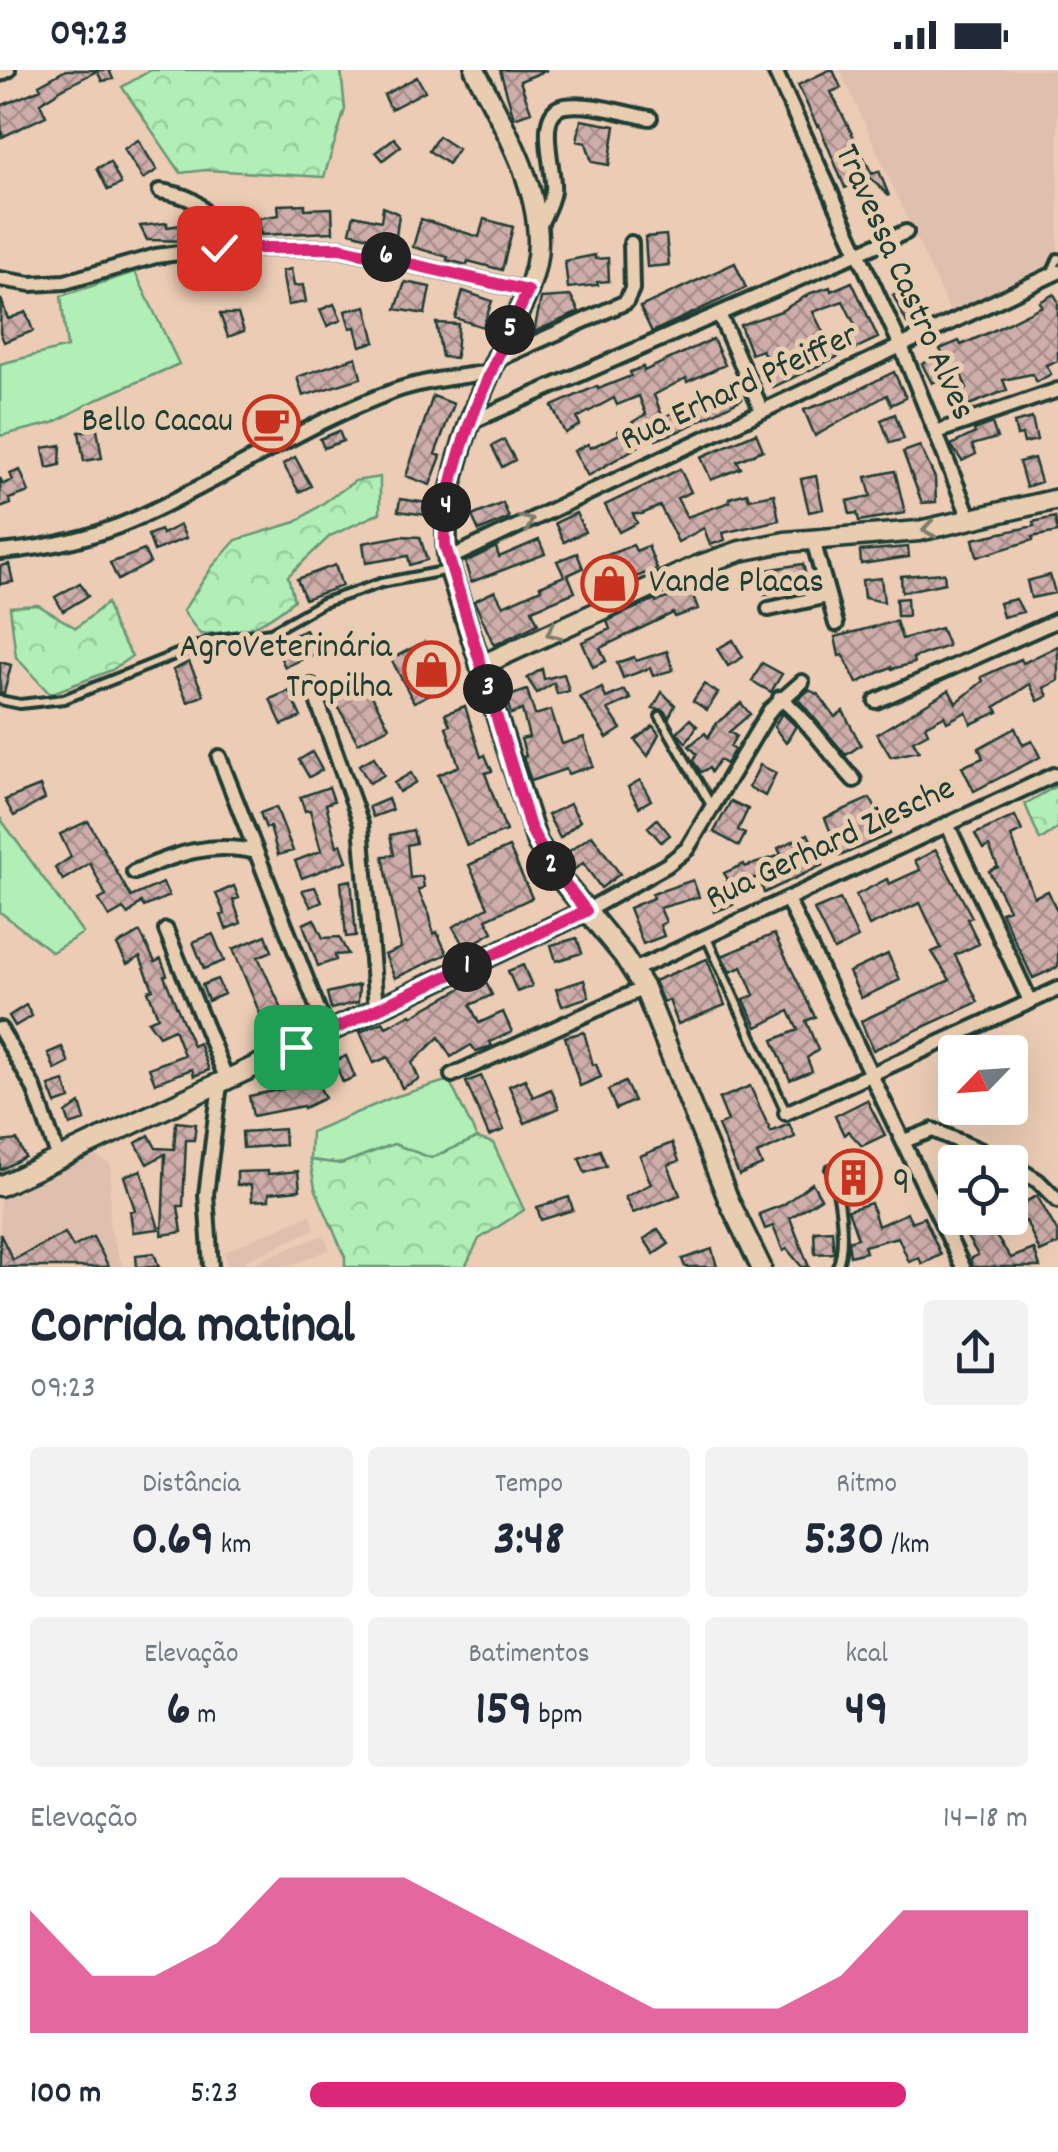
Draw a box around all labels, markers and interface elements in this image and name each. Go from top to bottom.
text: 09:23 [50,8,128,63]
street label: Travessa Castro Alves [820,137,986,429]
pin [177,206,262,291]
icon: check [192,221,247,276]
pin: 6 [361,232,411,282]
text: 6 [379,237,393,277]
pin: 5 [485,305,535,355]
text: 5 [504,310,516,350]
street label: Rua Erhard Pfeiffer [613,312,867,466]
cafe icon: Bello Cacau [242,393,302,453]
place label: Bello Cacau [81,398,233,448]
pin: 4 [421,482,471,532]
text: 4 [440,487,452,527]
one-way arrow [517,515,535,535]
one-way arrow [921,518,937,539]
shop icon: Vande Placas [580,554,640,614]
place label: Vande Placas [649,559,824,609]
one-way arrow [545,620,563,640]
place label: AgroVeterinária Tropilha [180,624,393,714]
shop icon: AgroVeterinária Tropilha [401,639,461,699]
pin: 3 [463,664,513,714]
text: 3 [482,669,494,709]
street label: Rua Gerhard Ziesche [698,765,964,925]
pin: 2 [526,841,576,891]
text: 2 [545,846,557,886]
pin: 1 [442,942,492,992]
text: 1 [464,947,470,987]
pin [254,1005,339,1090]
icon: arrive [269,1020,324,1075]
north arrow [938,1035,1028,1125]
map controls [938,1035,1028,1235]
button: locate [938,1145,1028,1235]
building icon: q [824,1148,884,1208]
place label: q [893,1153,909,1203]
text: Corrida matinal [30,1290,355,1369]
button: share [923,1300,1028,1405]
text: 09:23 [30,1367,96,1413]
text: Distância [142,1466,240,1506]
text: Tempo [495,1466,563,1506]
text: Ritmo [836,1466,897,1506]
text: 0.69 [131,1506,214,1578]
text: 3:48 [493,1506,565,1578]
text: 5:30 [804,1506,885,1578]
text: km [214,1527,251,1567]
text: /km [885,1527,930,1567]
text: Elevação [144,1636,238,1676]
text: Batimentos [469,1636,589,1676]
text: kcal [845,1636,888,1676]
text: 6 [166,1676,191,1748]
text: 159 [475,1676,532,1748]
text: 49 [845,1676,888,1748]
text: m [191,1697,216,1737]
text: bpm [532,1697,583,1737]
text: Elevação [30,1797,138,1843]
text: 14–18 m [943,1797,1028,1843]
text: 100 m [30,2072,101,2118]
text: 5:23 [190,2072,238,2118]

